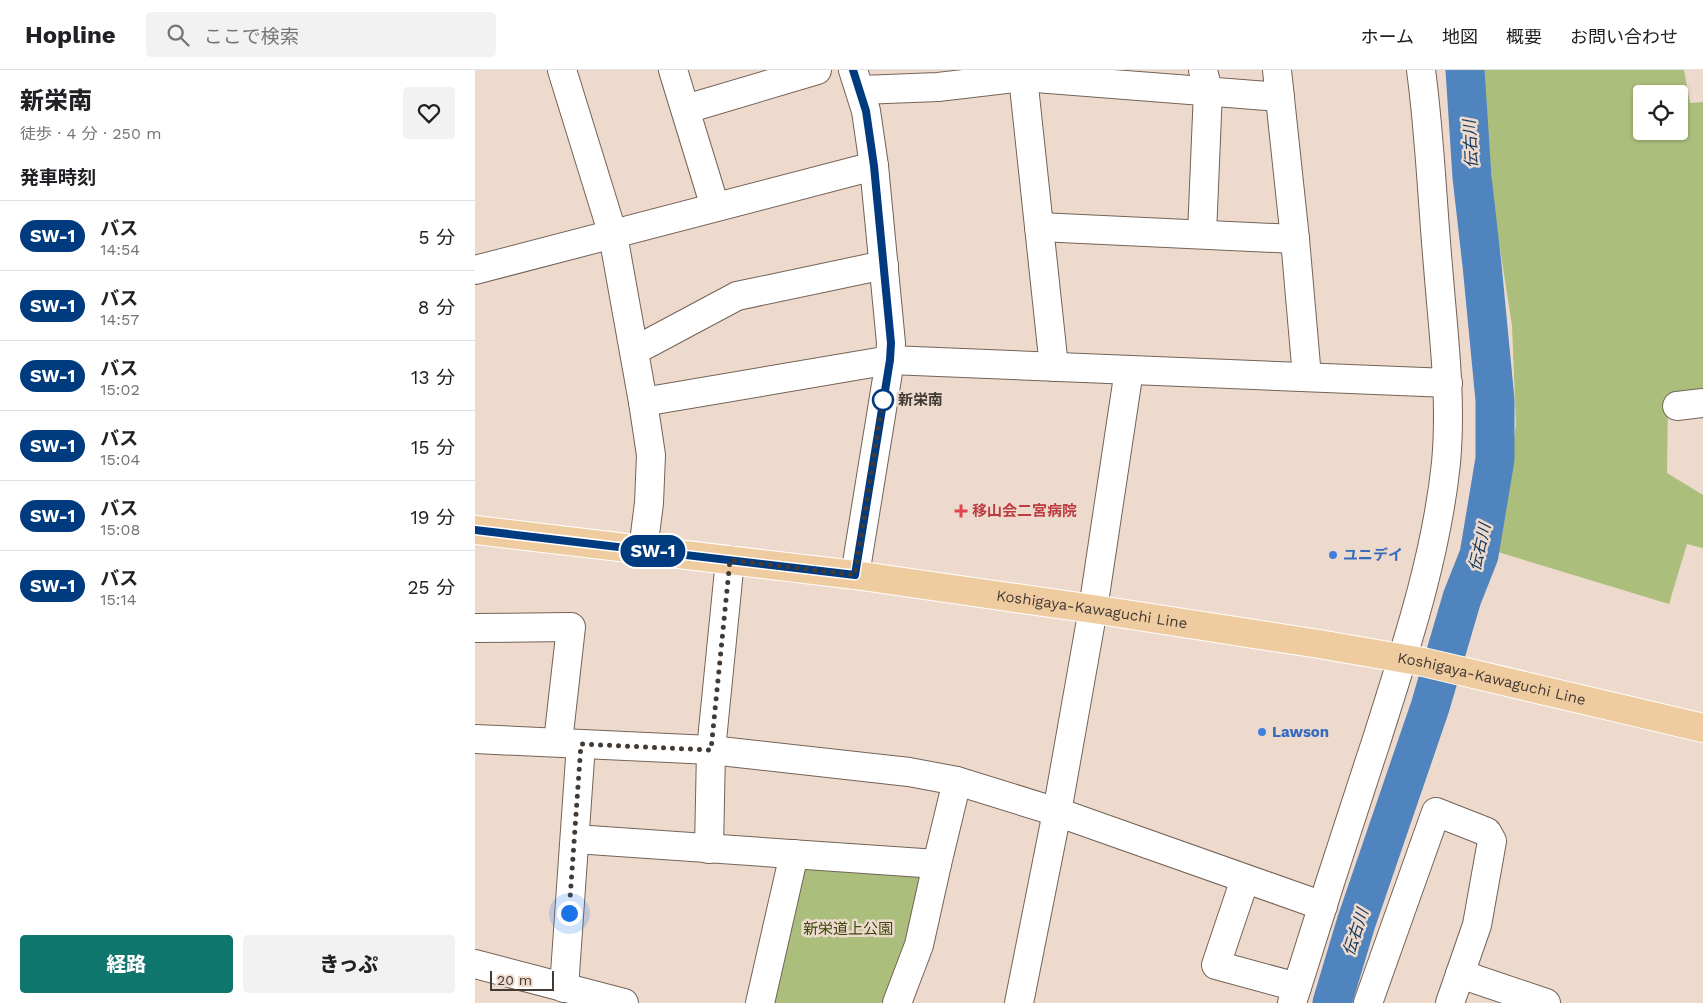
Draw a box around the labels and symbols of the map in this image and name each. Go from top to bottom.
water label: 伝右川 [1460,118,1481,168]
marker: 新栄南 [872,389,894,411]
place label: 新栄南 [898,391,943,409]
place label: 移山会二宮病院 [972,502,1077,520]
marker: 移山会二宮病院 [954,504,968,518]
water label: 伝右川 [1465,520,1495,573]
line badge: SW-1 [618,535,688,567]
place label: ユニデイ [1343,546,1403,564]
marker: ユニデイ [1327,549,1339,561]
street label: Koshigaya-Kawaguchi Line [995,586,1189,632]
street label: Koshigaya-Kawaguchi Line [1396,649,1588,709]
place label: Lawson [1272,723,1329,741]
marker: Lawson [1256,726,1268,738]
your location [557,901,582,926]
water label: 伝右川 [1339,904,1373,958]
park label: 新栄道上公園 [803,920,893,938]
scale bar [490,968,554,991]

